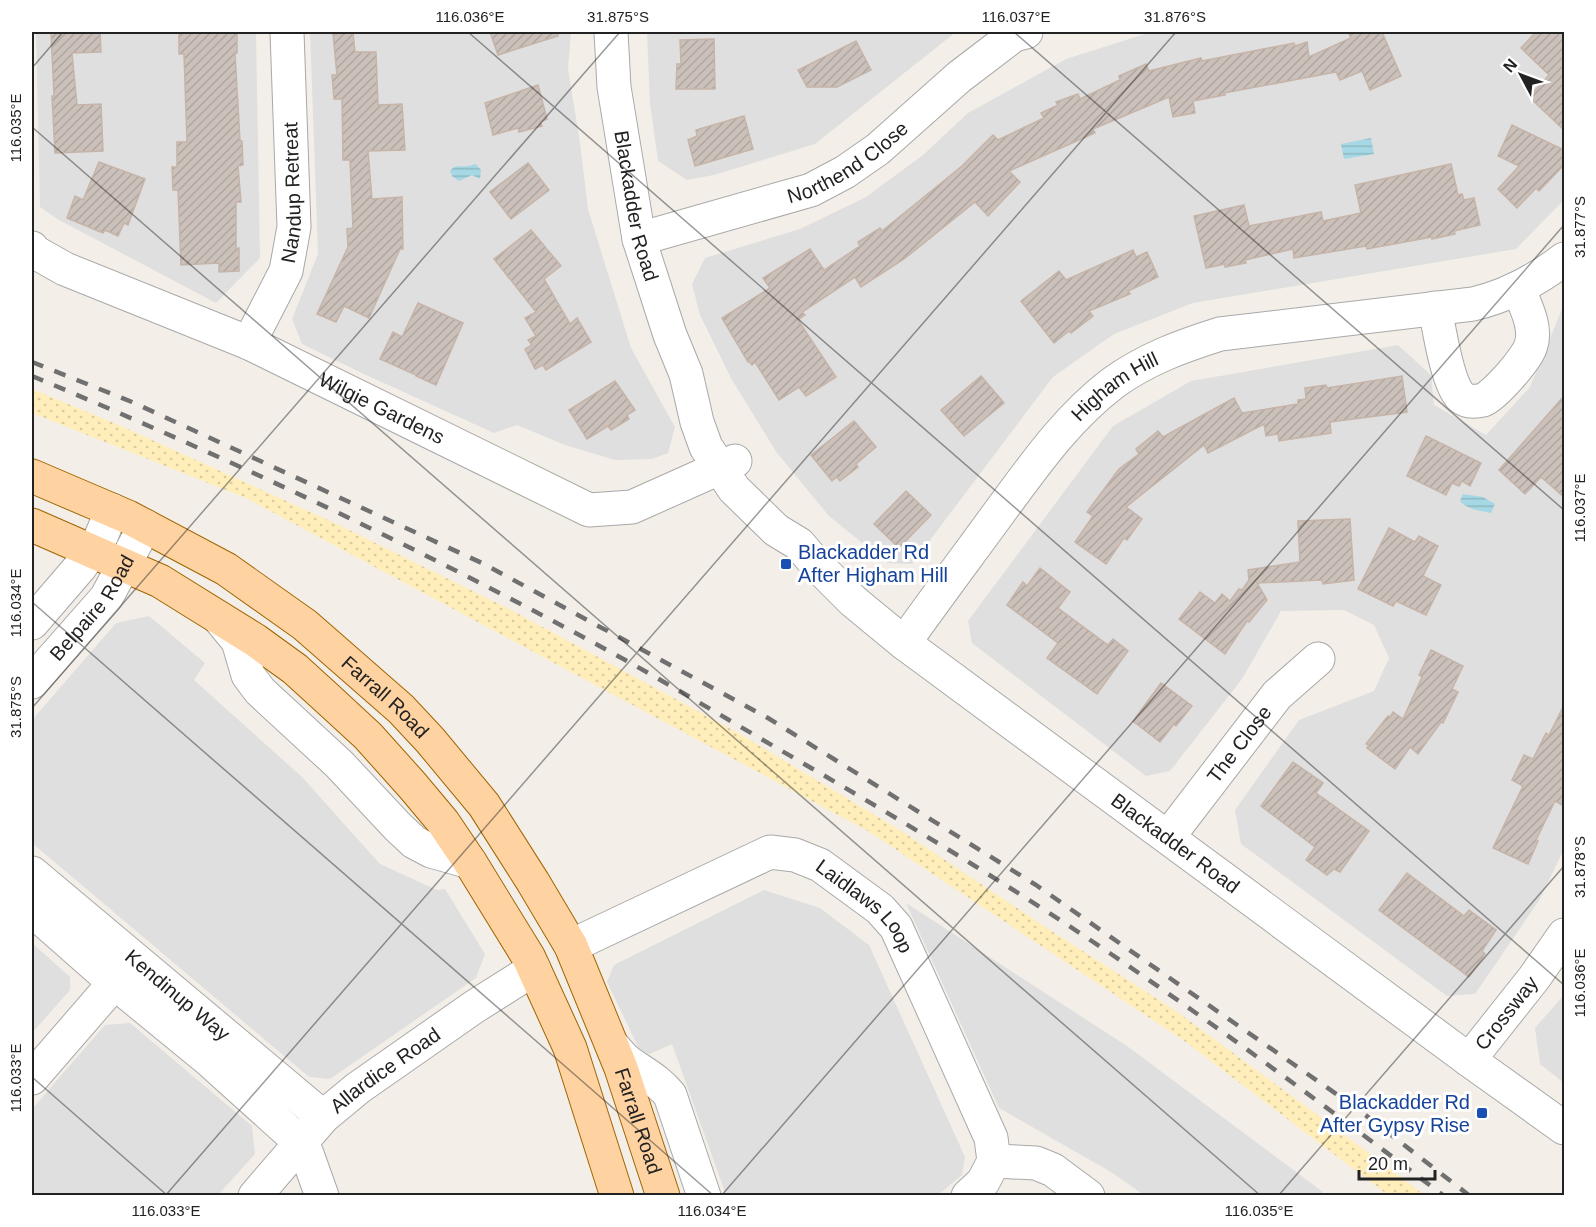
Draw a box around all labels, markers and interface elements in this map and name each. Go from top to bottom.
text: 116.036°E [435,8,505,25]
text: 31.875°S [587,8,649,25]
text: 116.037°E [981,8,1051,25]
text: 31.876°S [1144,8,1206,25]
north arrow [1491,45,1551,105]
text: N [1500,56,1520,75]
text: 116.035°E [7,93,24,163]
street label: Northend Close [785,117,912,207]
street label: Nandup Retreat [277,121,305,265]
street label: Blackadder Road [610,129,663,284]
text: 31.877°S [1571,196,1588,258]
street label: Higham Hill [1067,348,1161,425]
street label: Wilgie Gardens [315,368,448,448]
text: 116.037°E [1571,473,1588,543]
place label: Blackadder Rd After Higham Hill [798,541,948,586]
street label: Belpaire Road [45,551,138,665]
marker: Blackadder Rd After Higham Hill [779,557,793,571]
text: 116.034°E [7,568,24,638]
street label: Farrall Road [337,651,433,742]
text: 31.875°S [7,676,24,738]
street label: The Close [1203,701,1276,787]
street label: Blackadder Road [1107,789,1244,898]
text: 31.878°S [1571,836,1588,898]
street label: Laidlaws Loop [812,855,917,956]
street label: Kendinup Way [121,945,234,1045]
text: 116.036°E [1571,948,1588,1018]
street label: Crossway [1470,972,1542,1054]
street label: Allardice Road [326,1023,444,1117]
text: 116.033°E [7,1043,24,1113]
street label: Farrall Road [611,1065,666,1177]
place label: Blackadder Rd After Gypsy Rise [1320,1091,1470,1136]
marker: Blackadder Rd After Gypsy Rise [1475,1106,1489,1120]
scale bar [1359,1143,1436,1181]
text: 20 m [1368,1154,1408,1174]
text: 116.033°E [131,1202,201,1219]
text: 116.034°E [677,1202,747,1219]
text: 116.035°E [1224,1202,1294,1219]

